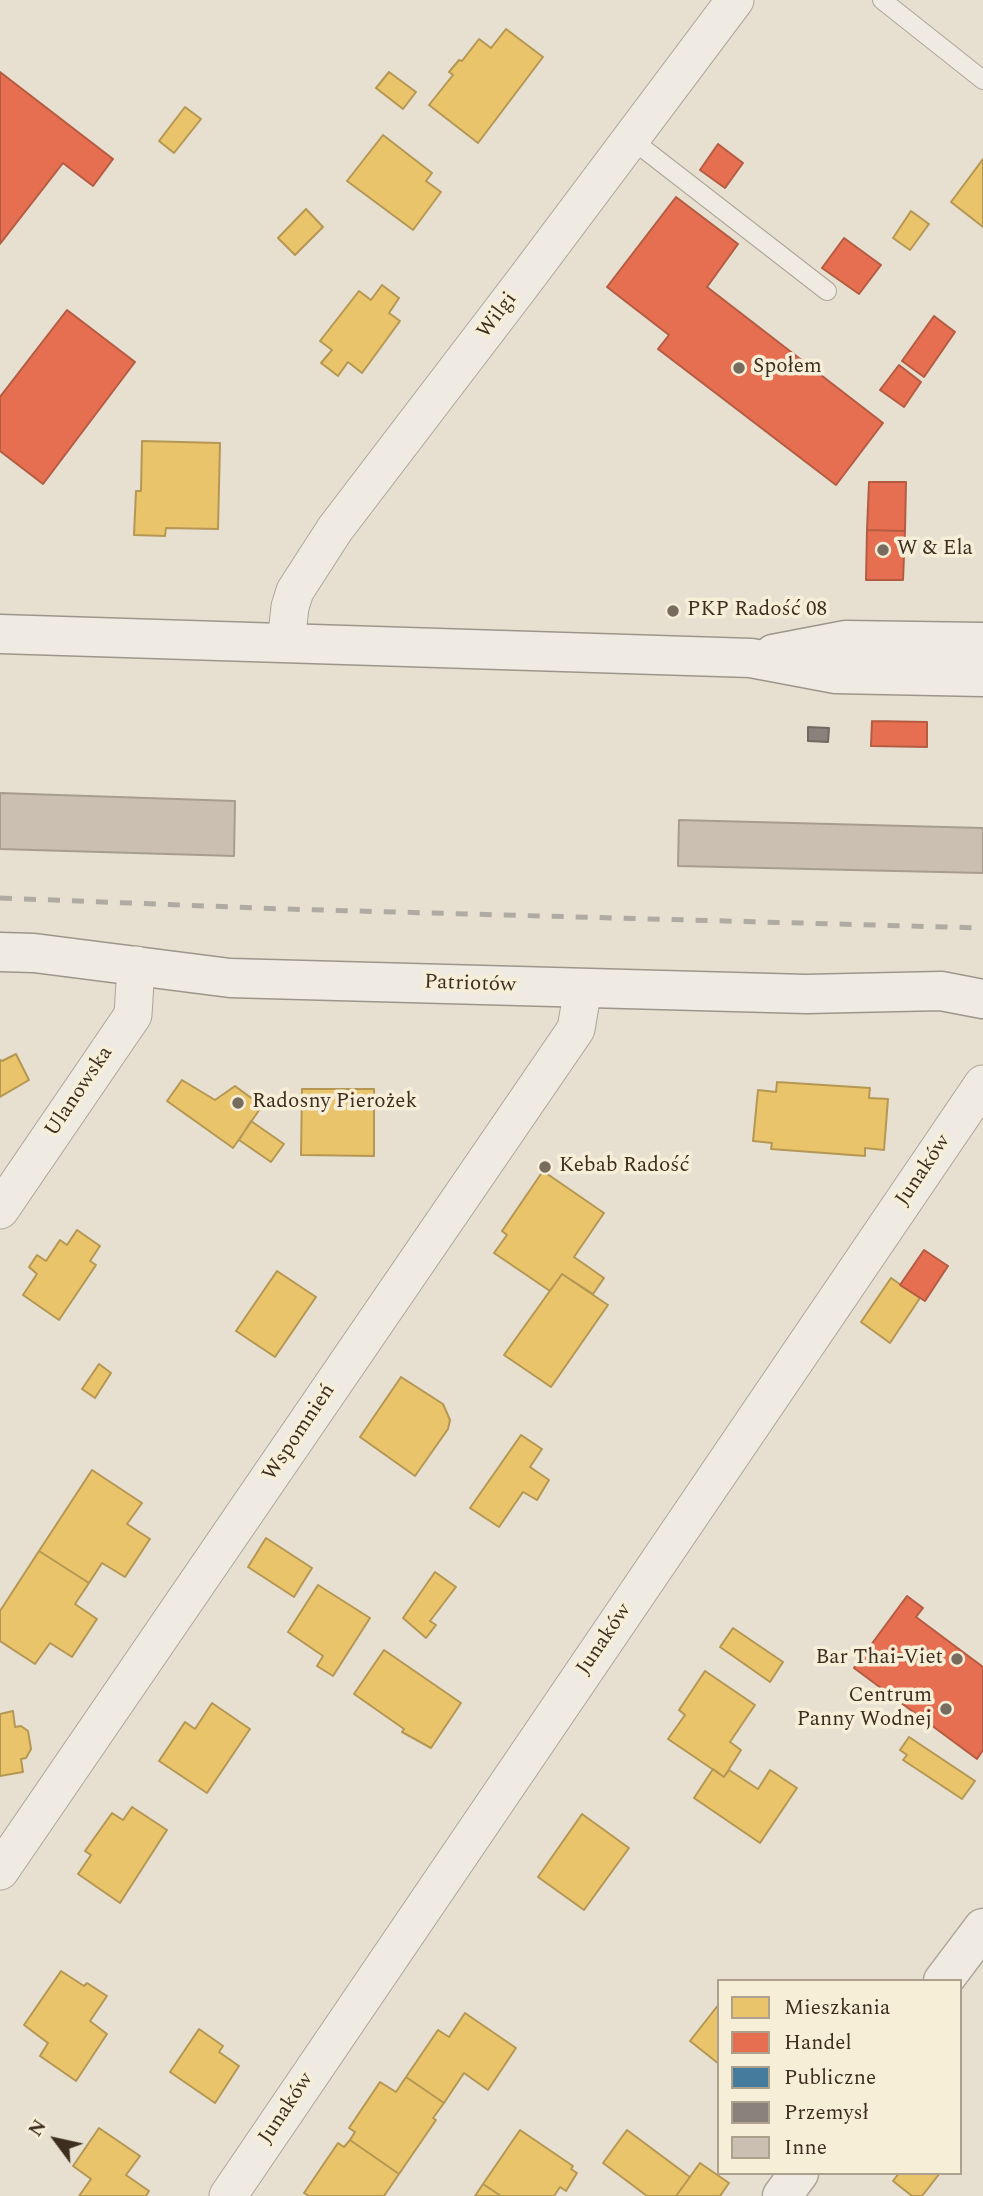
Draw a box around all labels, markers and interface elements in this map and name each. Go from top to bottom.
street label: Wilgi [473,288,523,344]
place label: Społem [753,355,822,381]
marker: Społem [731,360,747,376]
place label: W & Ela [897,537,973,563]
marker: W & Ela [875,542,891,558]
place label: PKP Radość 08 [687,598,827,624]
marker: PKP Radość 08 [665,603,681,619]
street label: Patriotów [424,971,516,999]
street label: Ulanowska [41,1042,119,1142]
place label: Radosny Pierożek [252,1090,417,1116]
marker: Radosny Pierożek [230,1095,246,1111]
street label: Junaków [891,1131,957,1211]
place label: Kebab Radość [559,1154,689,1180]
marker: Kebab Radość [537,1159,553,1175]
street label: Wspomnień [258,1380,342,1486]
street label: Junaków [572,1600,638,1680]
place label: Bar Thai-Viet [815,1646,943,1672]
marker: Bar Thai-Viet [949,1651,965,1667]
place label: Centrum Panny Wodnej [797,1684,932,1734]
marker: Centrum Panny Wodnej [938,1701,954,1717]
legend [717,1979,962,2175]
text: Mieszkania [784,1992,890,2024]
text: Handel [784,2027,852,2059]
text: Publiczne [784,2062,876,2094]
street label: Junaków [254,2069,320,2149]
text: Przemysł [784,2097,869,2129]
north arrow [21,2105,91,2175]
text: N [22,2114,54,2143]
text: Inne [784,2132,827,2164]

